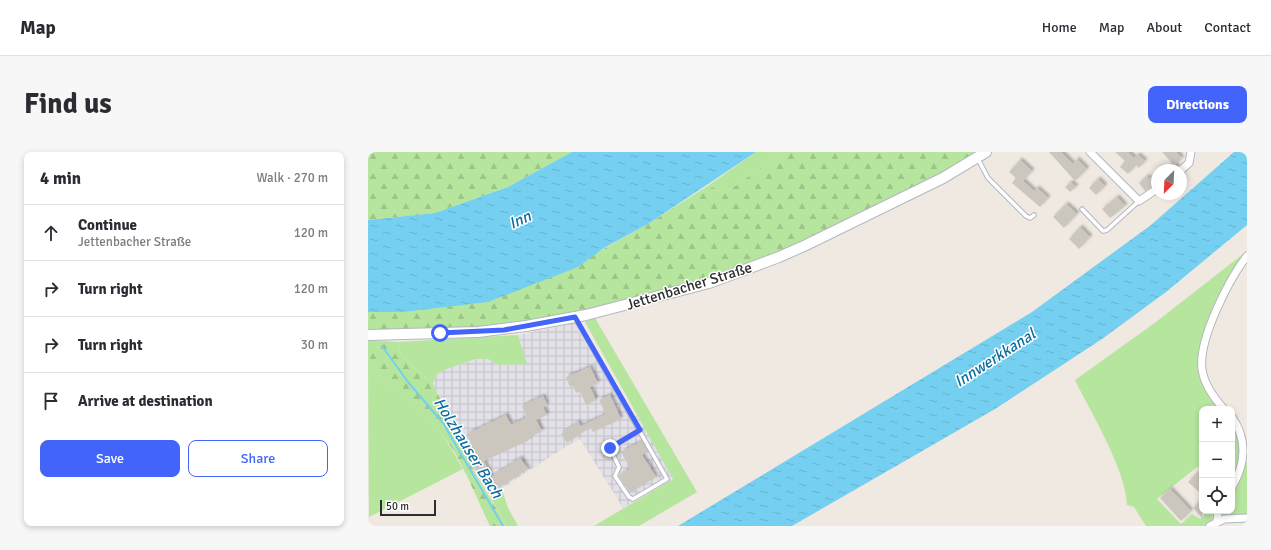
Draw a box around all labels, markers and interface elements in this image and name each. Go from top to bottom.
text: Map [20,16,56,40]
text: Home [1042,19,1077,36]
text: Map [1099,19,1124,36]
text: About [1146,19,1182,36]
text: Contact [1204,19,1251,36]
button: Directions [1148,86,1247,123]
text: Find us [24,87,112,121]
north arrow [1151,164,1187,200]
text: 4 min [40,168,81,189]
text: Walk · 270 m [257,170,328,186]
water label: Inn [506,206,535,234]
text: Continue [78,216,137,234]
icon: ahead [40,222,62,244]
text: 120 m [294,225,328,241]
text: Jettenbacher Straße [78,234,191,250]
street label: Jettenbacher Straße [624,258,754,314]
icon: right [40,278,62,300]
text: Turn right [78,280,143,298]
text: 120 m [294,281,328,297]
route start [431,324,449,342]
water label: Innwerkkanal [951,324,1040,392]
icon: right [40,334,62,356]
text: Turn right [78,336,143,354]
text: 30 m [301,337,328,353]
icon: arrive [40,390,62,412]
text: Arrive at destination [78,392,213,410]
water label: Holzhauser Bach [429,394,508,503]
map controls [1199,406,1235,514]
button: + [1199,406,1235,442]
route end [601,439,619,457]
button: Save [40,440,180,477]
button: Share [188,440,328,477]
button: − [1199,442,1235,478]
button: locate [1199,478,1235,514]
scale bar [380,498,436,517]
text: 50 m [386,500,409,513]

